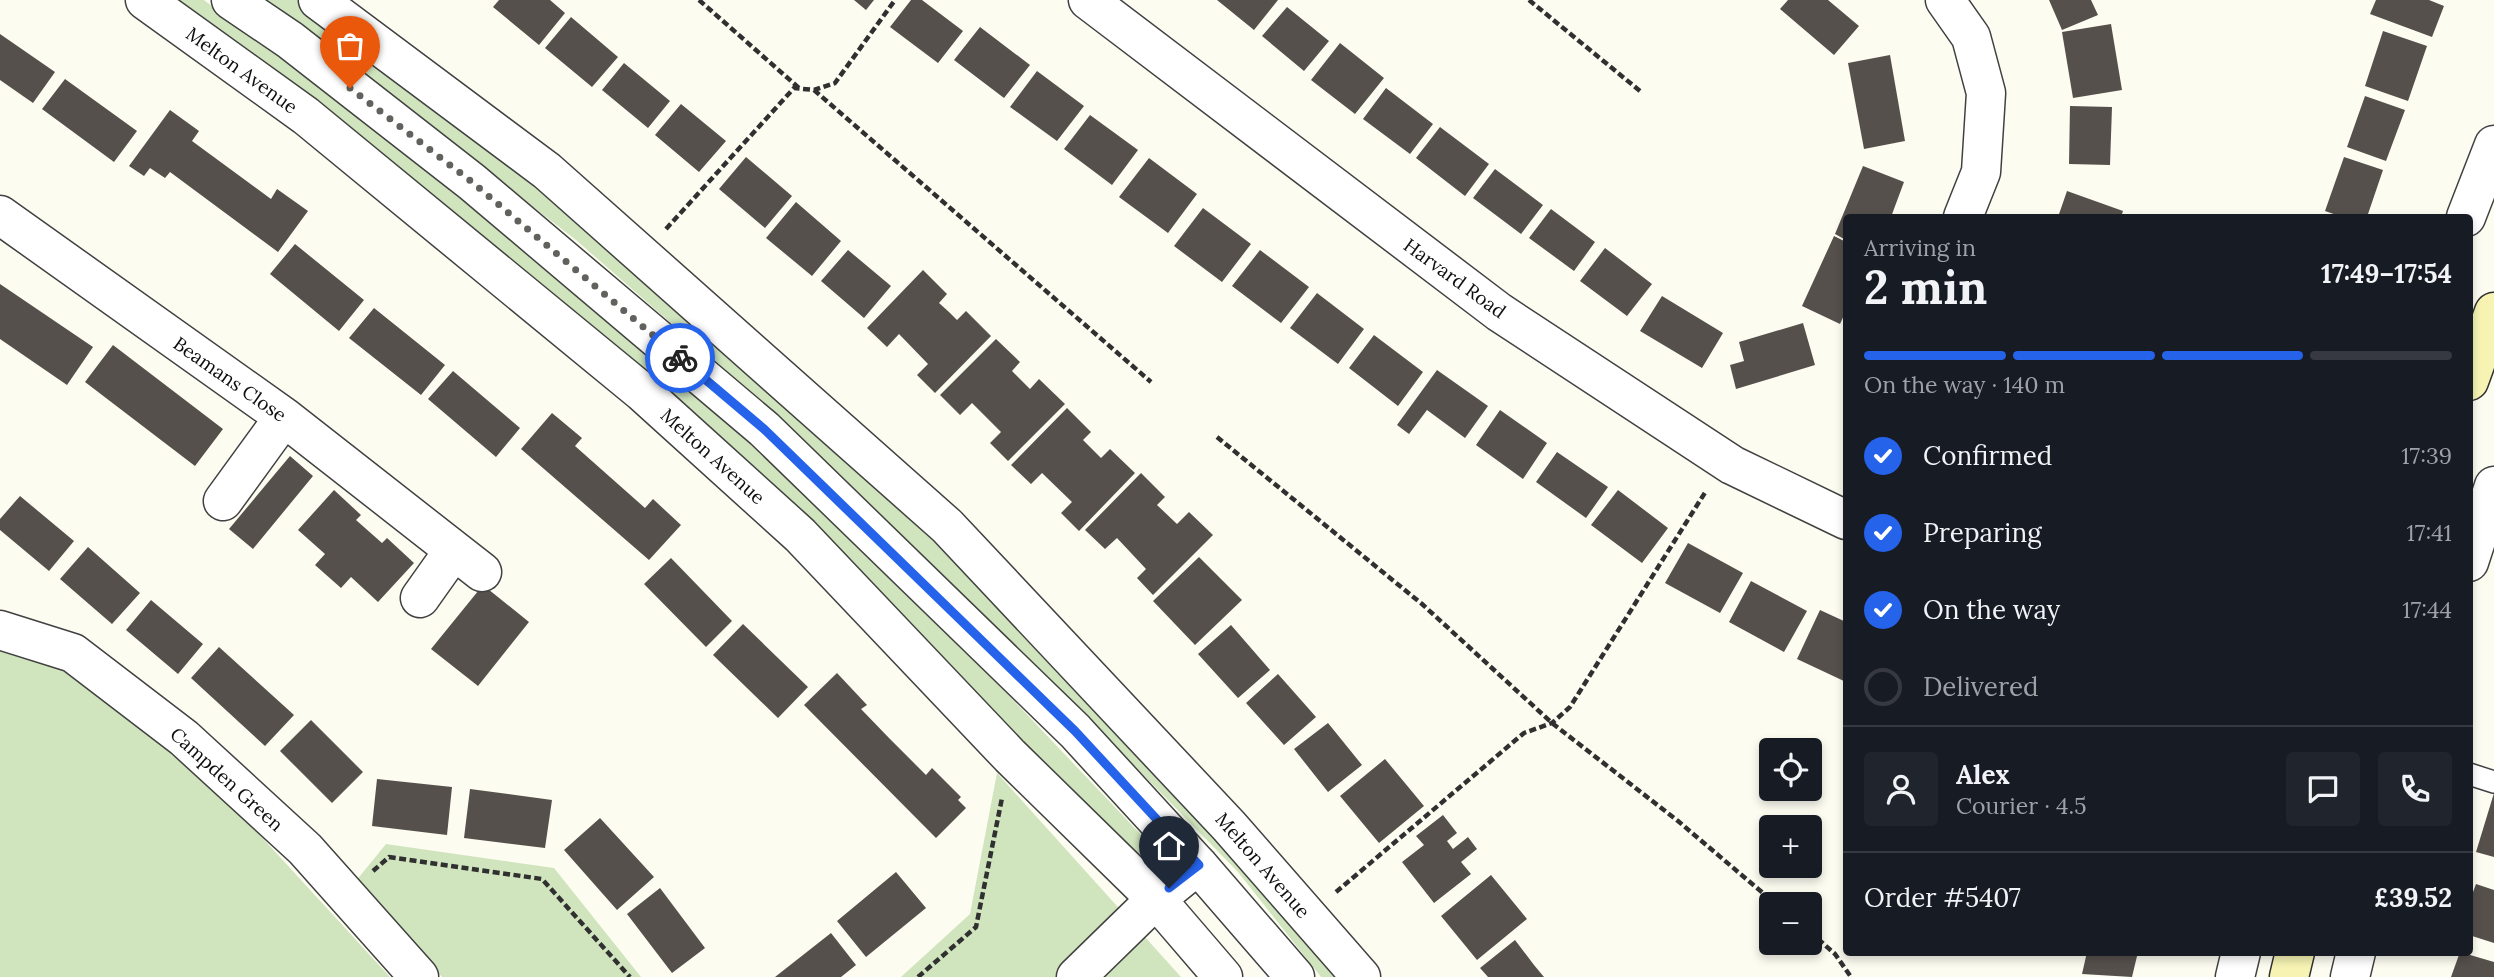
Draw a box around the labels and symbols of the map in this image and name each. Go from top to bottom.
pin [320,16,380,88]
street label: Melton Avenue [181,21,303,119]
street label: Harvard Road [1399,233,1511,323]
courier [645,323,715,393]
street label: Beamans Close [169,331,291,427]
street label: Melton Avenue [656,403,770,509]
street label: Campden Green [165,722,289,836]
street label: Melton Avenue [1211,807,1315,923]
pin [1139,816,1199,888]

